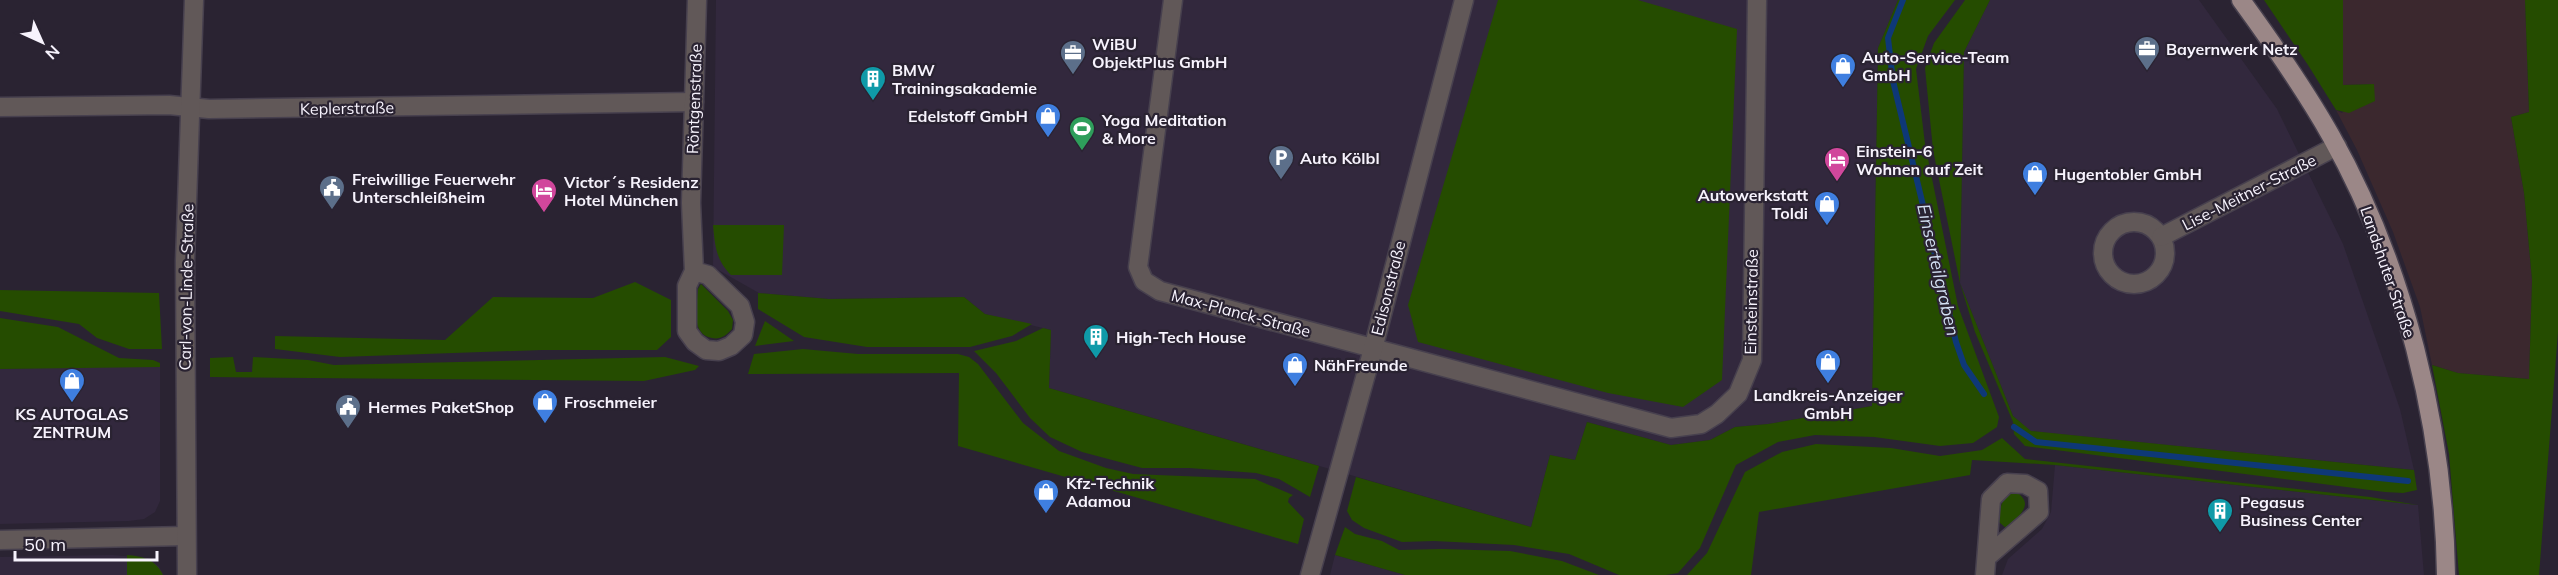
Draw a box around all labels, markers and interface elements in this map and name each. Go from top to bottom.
north arrow [12,12,72,72]
place label: WiBU ObjektPlus GmbH [1092,34,1227,72]
office icon: Bayernwerk Netz [2132,34,2162,72]
office icon: WiBU ObjektPlus GmbH [1058,38,1088,76]
place label: Bayernwerk Netz [2166,39,2298,59]
text: N [41,41,64,64]
street label: Röntgenstraße [682,44,706,154]
place label: Auto-Service-Team GmbH [1862,47,2010,85]
shop icon: Auto-Service-Team GmbH [1828,51,1858,89]
place label: BMW Trainingsakademie [892,60,1037,98]
building icon: BMW Trainingsakademie [858,64,888,102]
street label: Keplerstraße [300,97,394,119]
shop icon: Edelstoff GmbH [1033,101,1063,139]
place label: Edelstoff GmbH [908,106,1028,126]
place label: Yoga Meditation & More [1101,110,1227,148]
sports icon: Yoga Meditation & More [1067,114,1097,152]
place label: Einstein-6 Wohnen auf Zeit [1856,141,1983,179]
parking icon: Auto Kölbl [1266,143,1296,181]
hotel icon: Einstein-6 Wohnen auf Zeit [1822,145,1852,183]
place label: Auto Kölbl [1300,148,1380,168]
street label: Lise-Meitner-Straße [2179,150,2319,234]
shop icon: Hugentobler GmbH [2020,159,2050,197]
place label: Hugentobler GmbH [2054,164,2202,184]
place label: Freiwillige Feuerwehr Unterschleißheim [352,169,516,207]
place label: Victor´s Residenz Hotel München [563,172,699,210]
public building icon: Freiwillige Feuerwehr Unterschleißheim [317,173,347,211]
hotel icon: Victor´s Residenz Hotel München [529,176,559,214]
place label: Autowerkstatt Toldi [1698,185,1808,223]
shop icon: Autowerkstatt Toldi [1812,189,1842,227]
water label: Einserteilgraben [1912,202,1965,338]
street label: Carl-von-Linde-Straße [175,203,197,371]
street label: Landshuter Straße [2356,204,2420,340]
street label: Edisonstraße [1367,239,1409,337]
street label: Einsteinstraße [1740,249,1762,355]
street label: Max-Planck-Straße [1169,285,1313,341]
building icon: High-Tech House [1081,322,1111,360]
place label: High-Tech House [1116,327,1246,347]
shop icon: Landkreis-Anzeiger GmbH [1813,347,1843,385]
shop icon: NähFreunde [1280,350,1310,388]
place label: NähFreunde [1314,355,1408,375]
shop icon: KS AUTOGLAS ZENTRUM [57,366,87,404]
place label: Landkreis-Anzeiger GmbH [1754,385,1903,423]
shop icon: Froschmeier [530,387,560,425]
public building icon: Hermes PaketShop [333,392,363,430]
place label: Froschmeier [564,392,657,412]
place label: Hermes PaketShop [368,397,514,417]
place label: KS AUTOGLAS ZENTRUM [15,404,129,442]
place label: Kfz-Technik Adamou [1066,473,1155,511]
shop icon: Kfz-Technik Adamou [1031,477,1061,515]
place label: Pegasus Business Center [2240,492,2362,530]
building icon: Pegasus Business Center [2205,496,2235,534]
scale bar [15,524,158,562]
text: 50 m [24,533,66,556]

